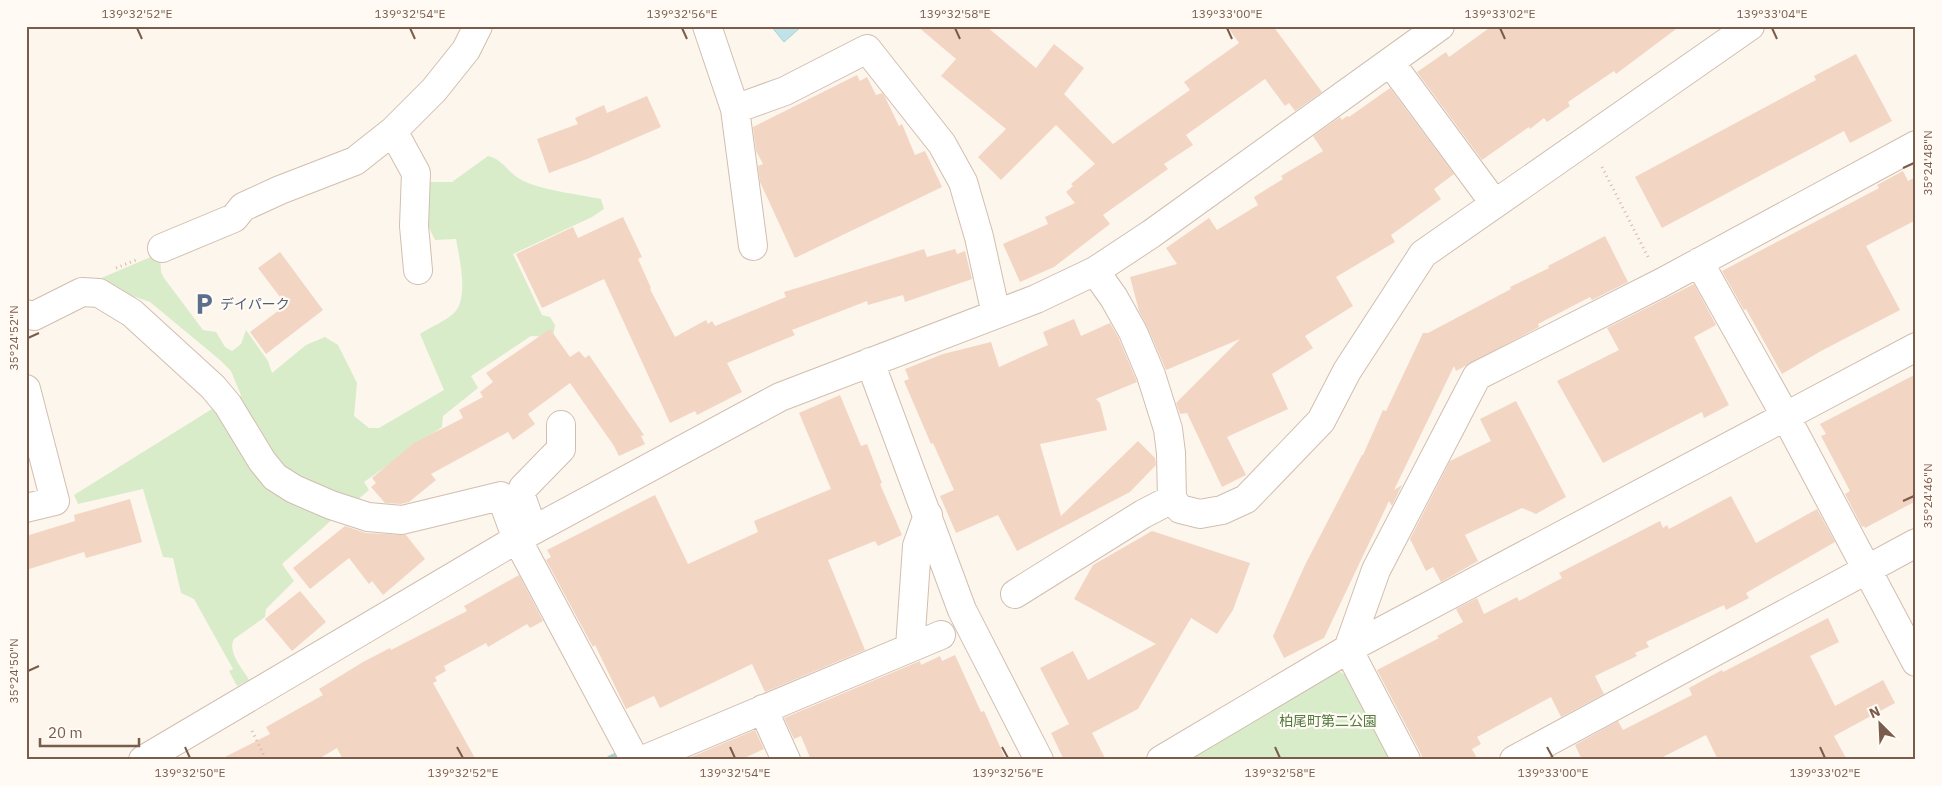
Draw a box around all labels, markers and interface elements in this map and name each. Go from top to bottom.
text: 139°32'52"E [102,6,172,21]
text: 139°32'54"E [375,6,445,21]
text: 139°32'56"E [647,6,717,21]
text: 139°32'58"E [920,6,990,21]
text: 139°33'00"E [1192,6,1262,21]
text: 139°33'02"E [1465,6,1535,21]
text: 139°33'04"E [1737,6,1807,21]
text: 35°24'48"N [1920,130,1935,196]
parking icon: デイパーク [191,291,217,317]
place label: デイパーク [220,295,290,313]
text: 35°24'52"N [6,305,21,371]
text: 35°24'46"N [1920,463,1935,529]
text: 35°24'50"N [6,638,21,704]
north arrow [1854,698,1904,748]
text: N [1866,702,1883,722]
park label: 柏尾町第二公園 [1279,712,1377,730]
scale bar [40,716,139,748]
text: 20 m [48,723,83,742]
text: 139°32'50"E [155,765,225,780]
text: 139°32'52"E [428,765,498,780]
text: 139°32'54"E [700,765,770,780]
text: 139°32'56"E [973,765,1043,780]
text: 139°32'58"E [1245,765,1315,780]
text: 139°33'00"E [1518,765,1588,780]
text: 139°33'02"E [1790,765,1860,780]

